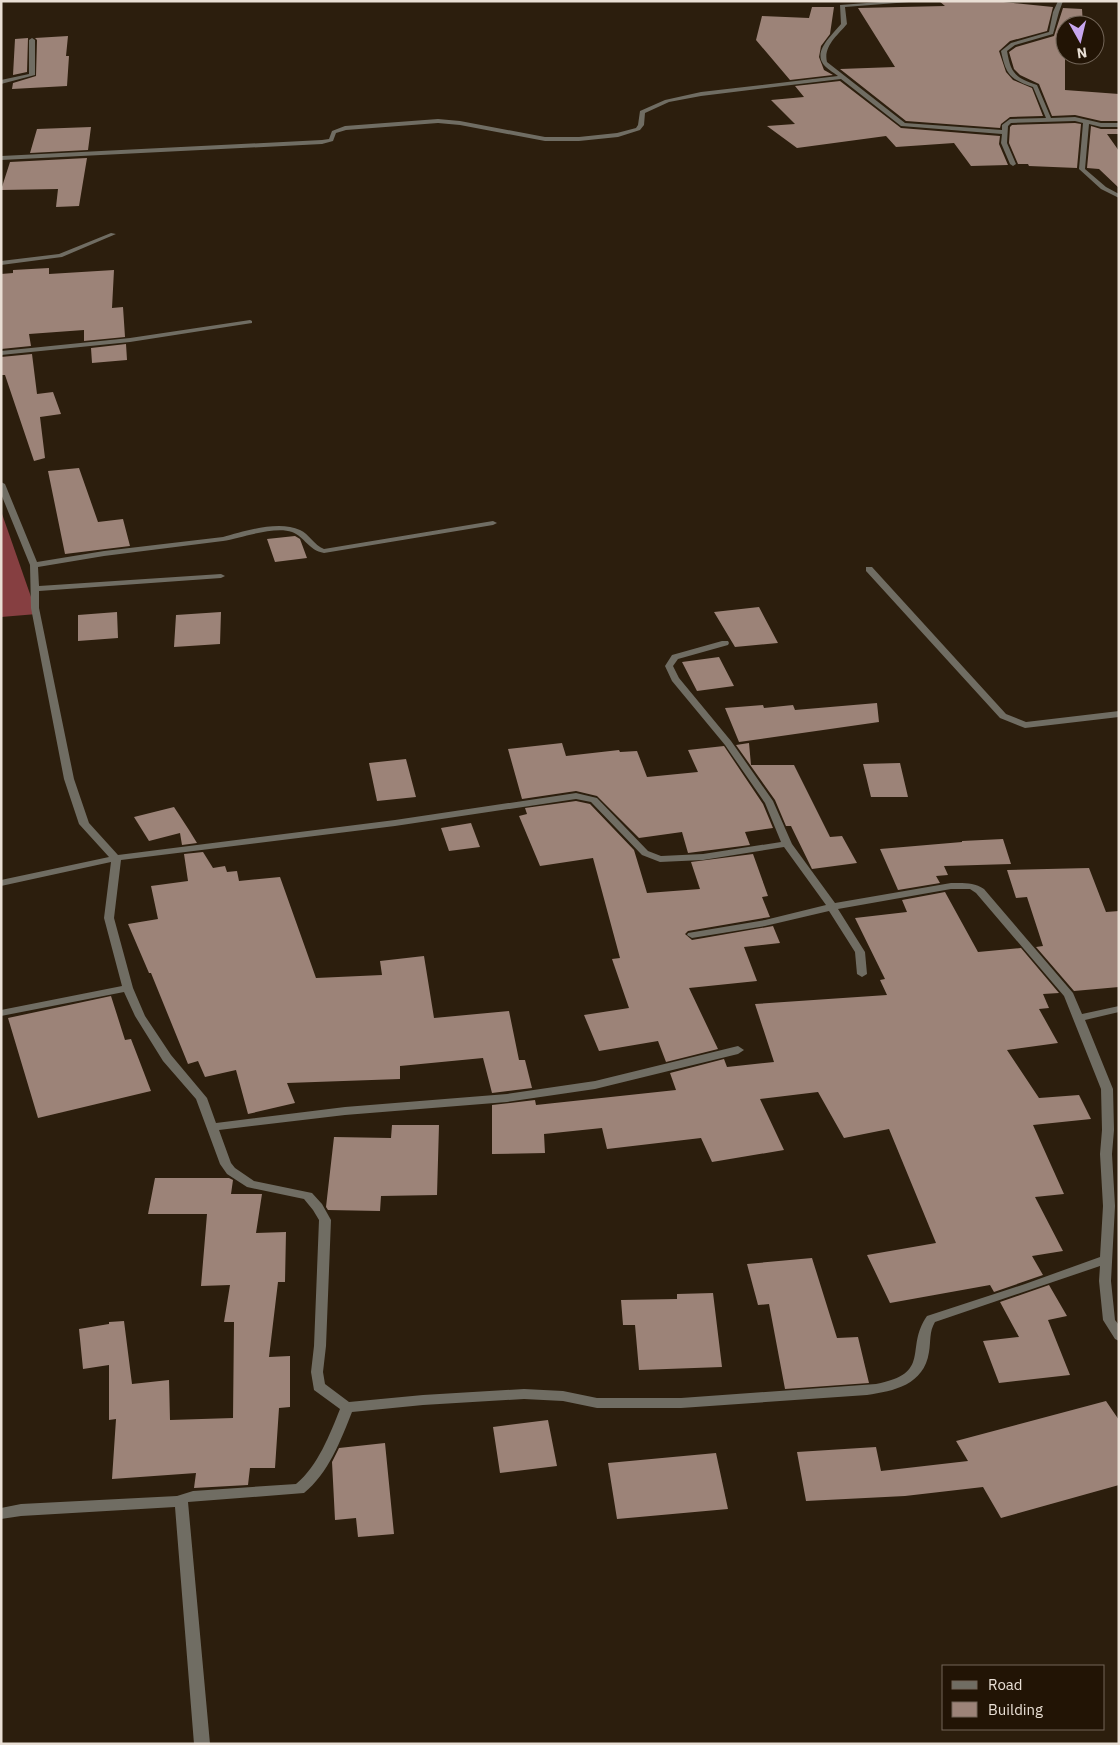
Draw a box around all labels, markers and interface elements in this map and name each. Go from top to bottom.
north arrow [1055,15,1105,65]
text: N [1076,43,1088,62]
legend [942,1665,1105,1730]
text: Road [988,1675,1023,1694]
text: Building [988,1700,1043,1719]

